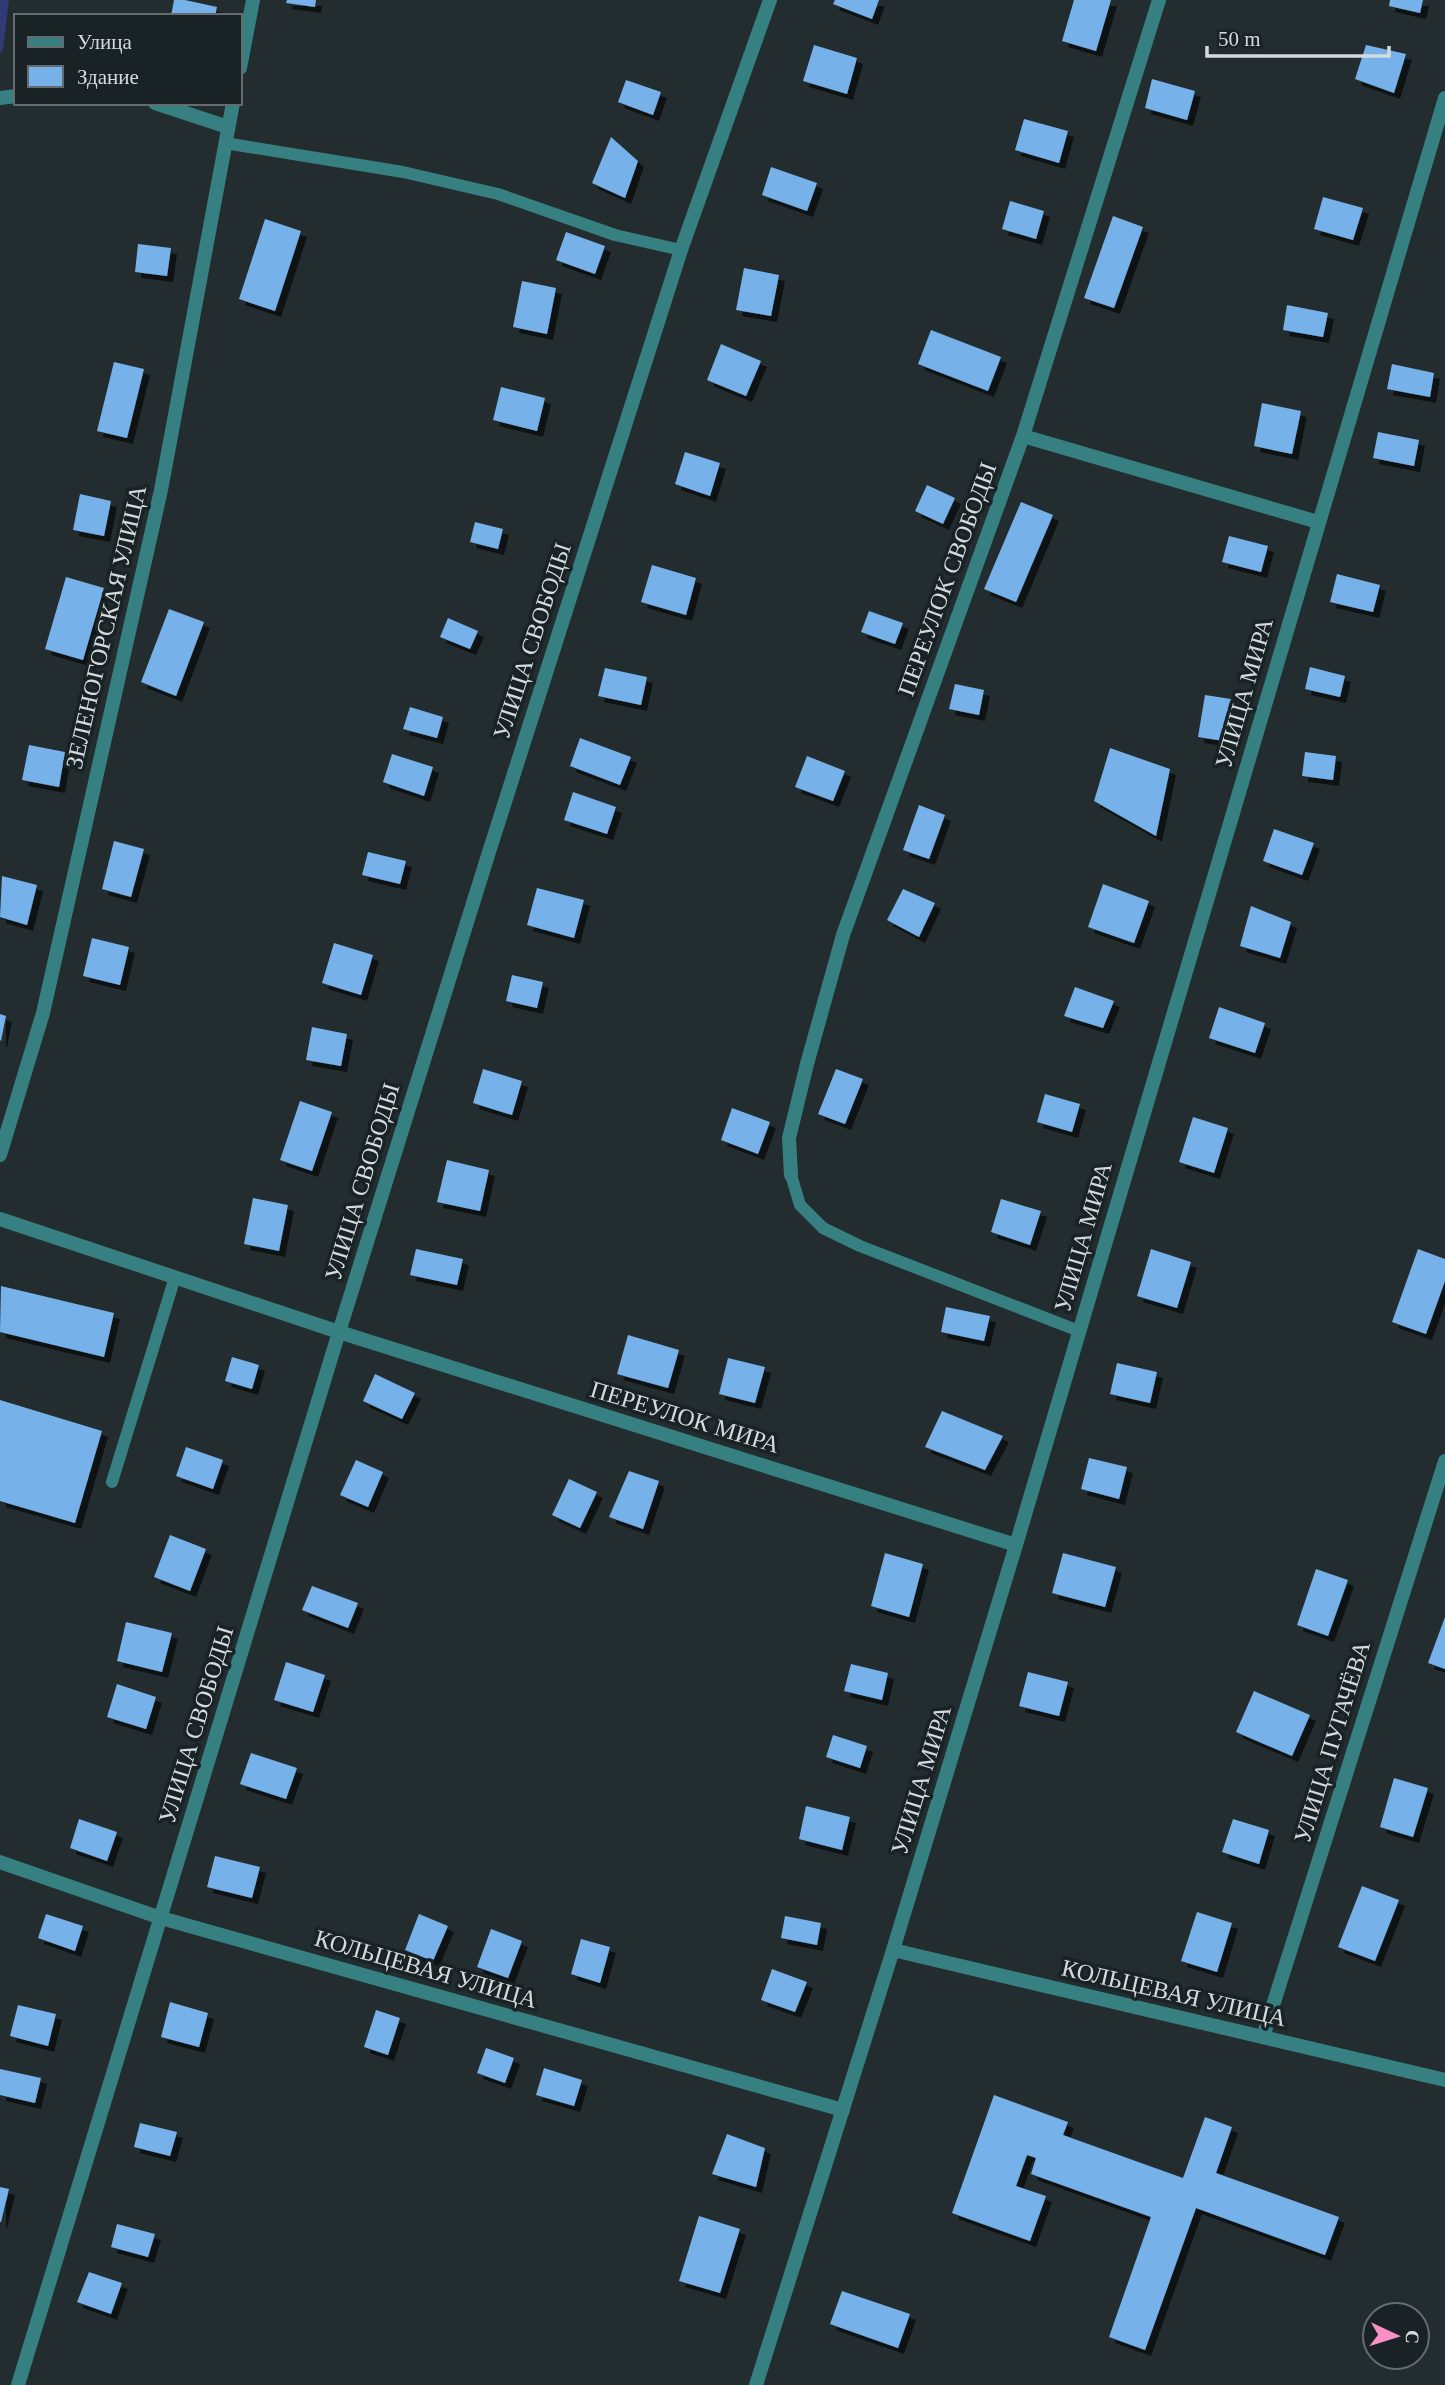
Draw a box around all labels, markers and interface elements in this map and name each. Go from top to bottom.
legend [14,14,242,105]
scale bar [1207,14,1389,58]
text: 50 m [1218,27,1261,51]
text: Улица [77,30,132,54]
text: Здание [77,65,139,89]
street label: ПЕРЕУЛОК СВОБОДЫ [893,459,1001,699]
street label: ЗЕЛЕНОГОРСКАЯ УЛИЦА [61,482,151,771]
street label: УЛИЦА СВОБОДЫ [488,539,576,742]
street label: УЛИЦА МИРА [1210,614,1278,771]
street label: УЛИЦА СВОБОДЫ [320,1080,404,1284]
street label: УЛИЦА МИРА [1049,1158,1117,1315]
street label: ПЕРЕУЛОК МИРА [587,1376,783,1458]
street label: УЛИЦА СВОБОДЫ [154,1623,238,1827]
street label: УЛИЦА ПУГАЧЁВА [1289,1637,1375,1846]
street label: УЛИЦА МИРА [886,1702,956,1858]
street label: КОЛЬЦЕВАЯ УЛИЦА [312,1925,541,2013]
street label: КОЛЬЦЕВАЯ УЛИЦА [1059,1954,1290,2032]
north arrow [1361,2301,1431,2371]
text: С [1402,2330,1423,2345]

